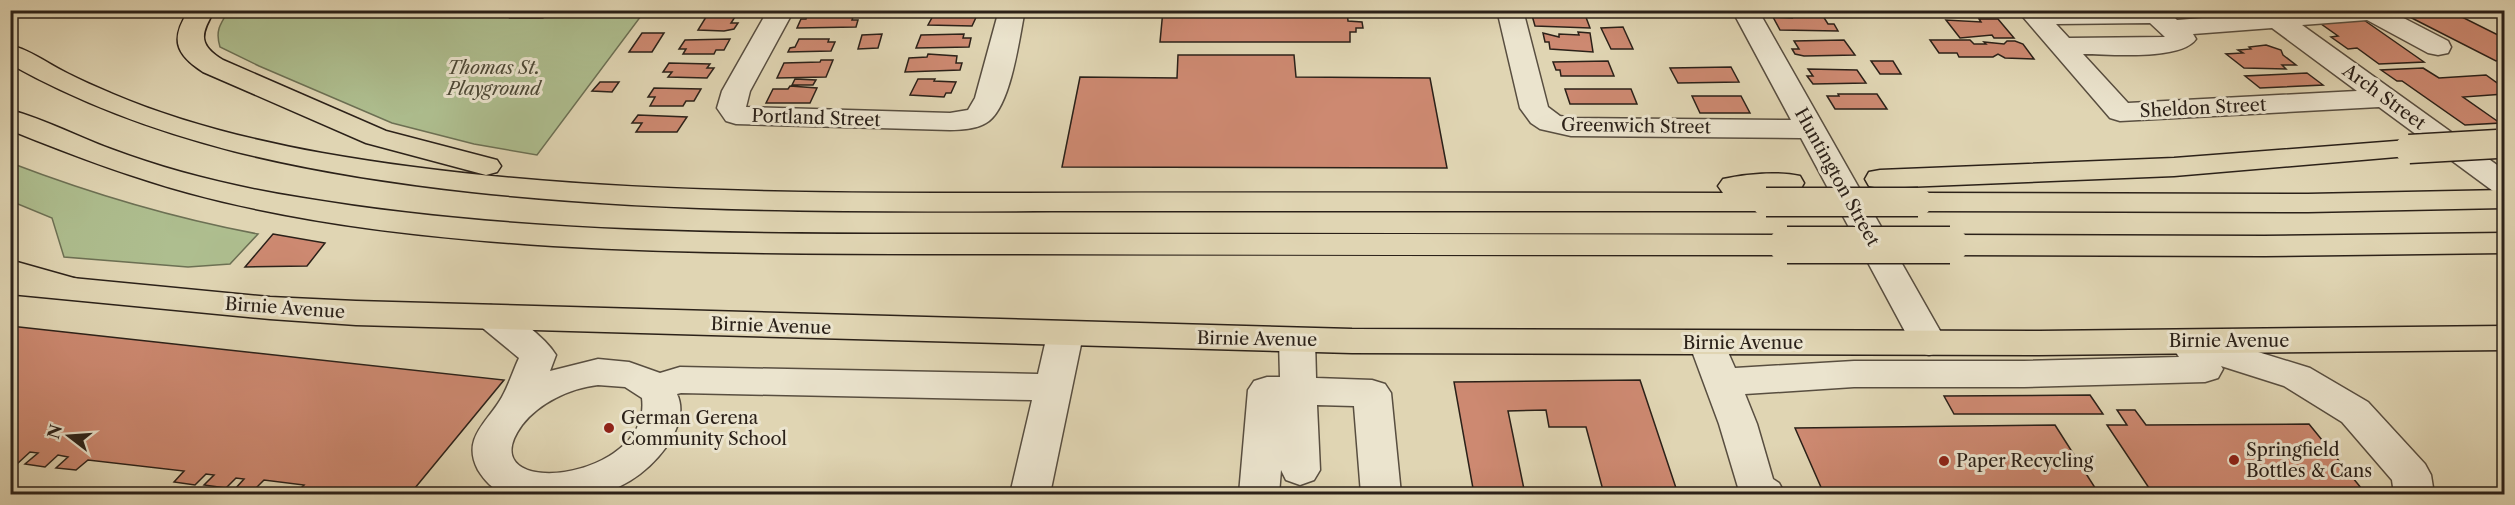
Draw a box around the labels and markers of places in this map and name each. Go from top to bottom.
place label: German Gerena Community School [621,407,787,450]
marker: German Gerena Community School [602,421,616,435]
place label: Springfield Bottles & Cans [2246,439,2372,482]
place label: Paper Recycling [1956,450,2094,472]
marker: Springfield Bottles & Cans [2227,453,2241,467]
marker: Paper Recycling [1937,454,1951,468]

